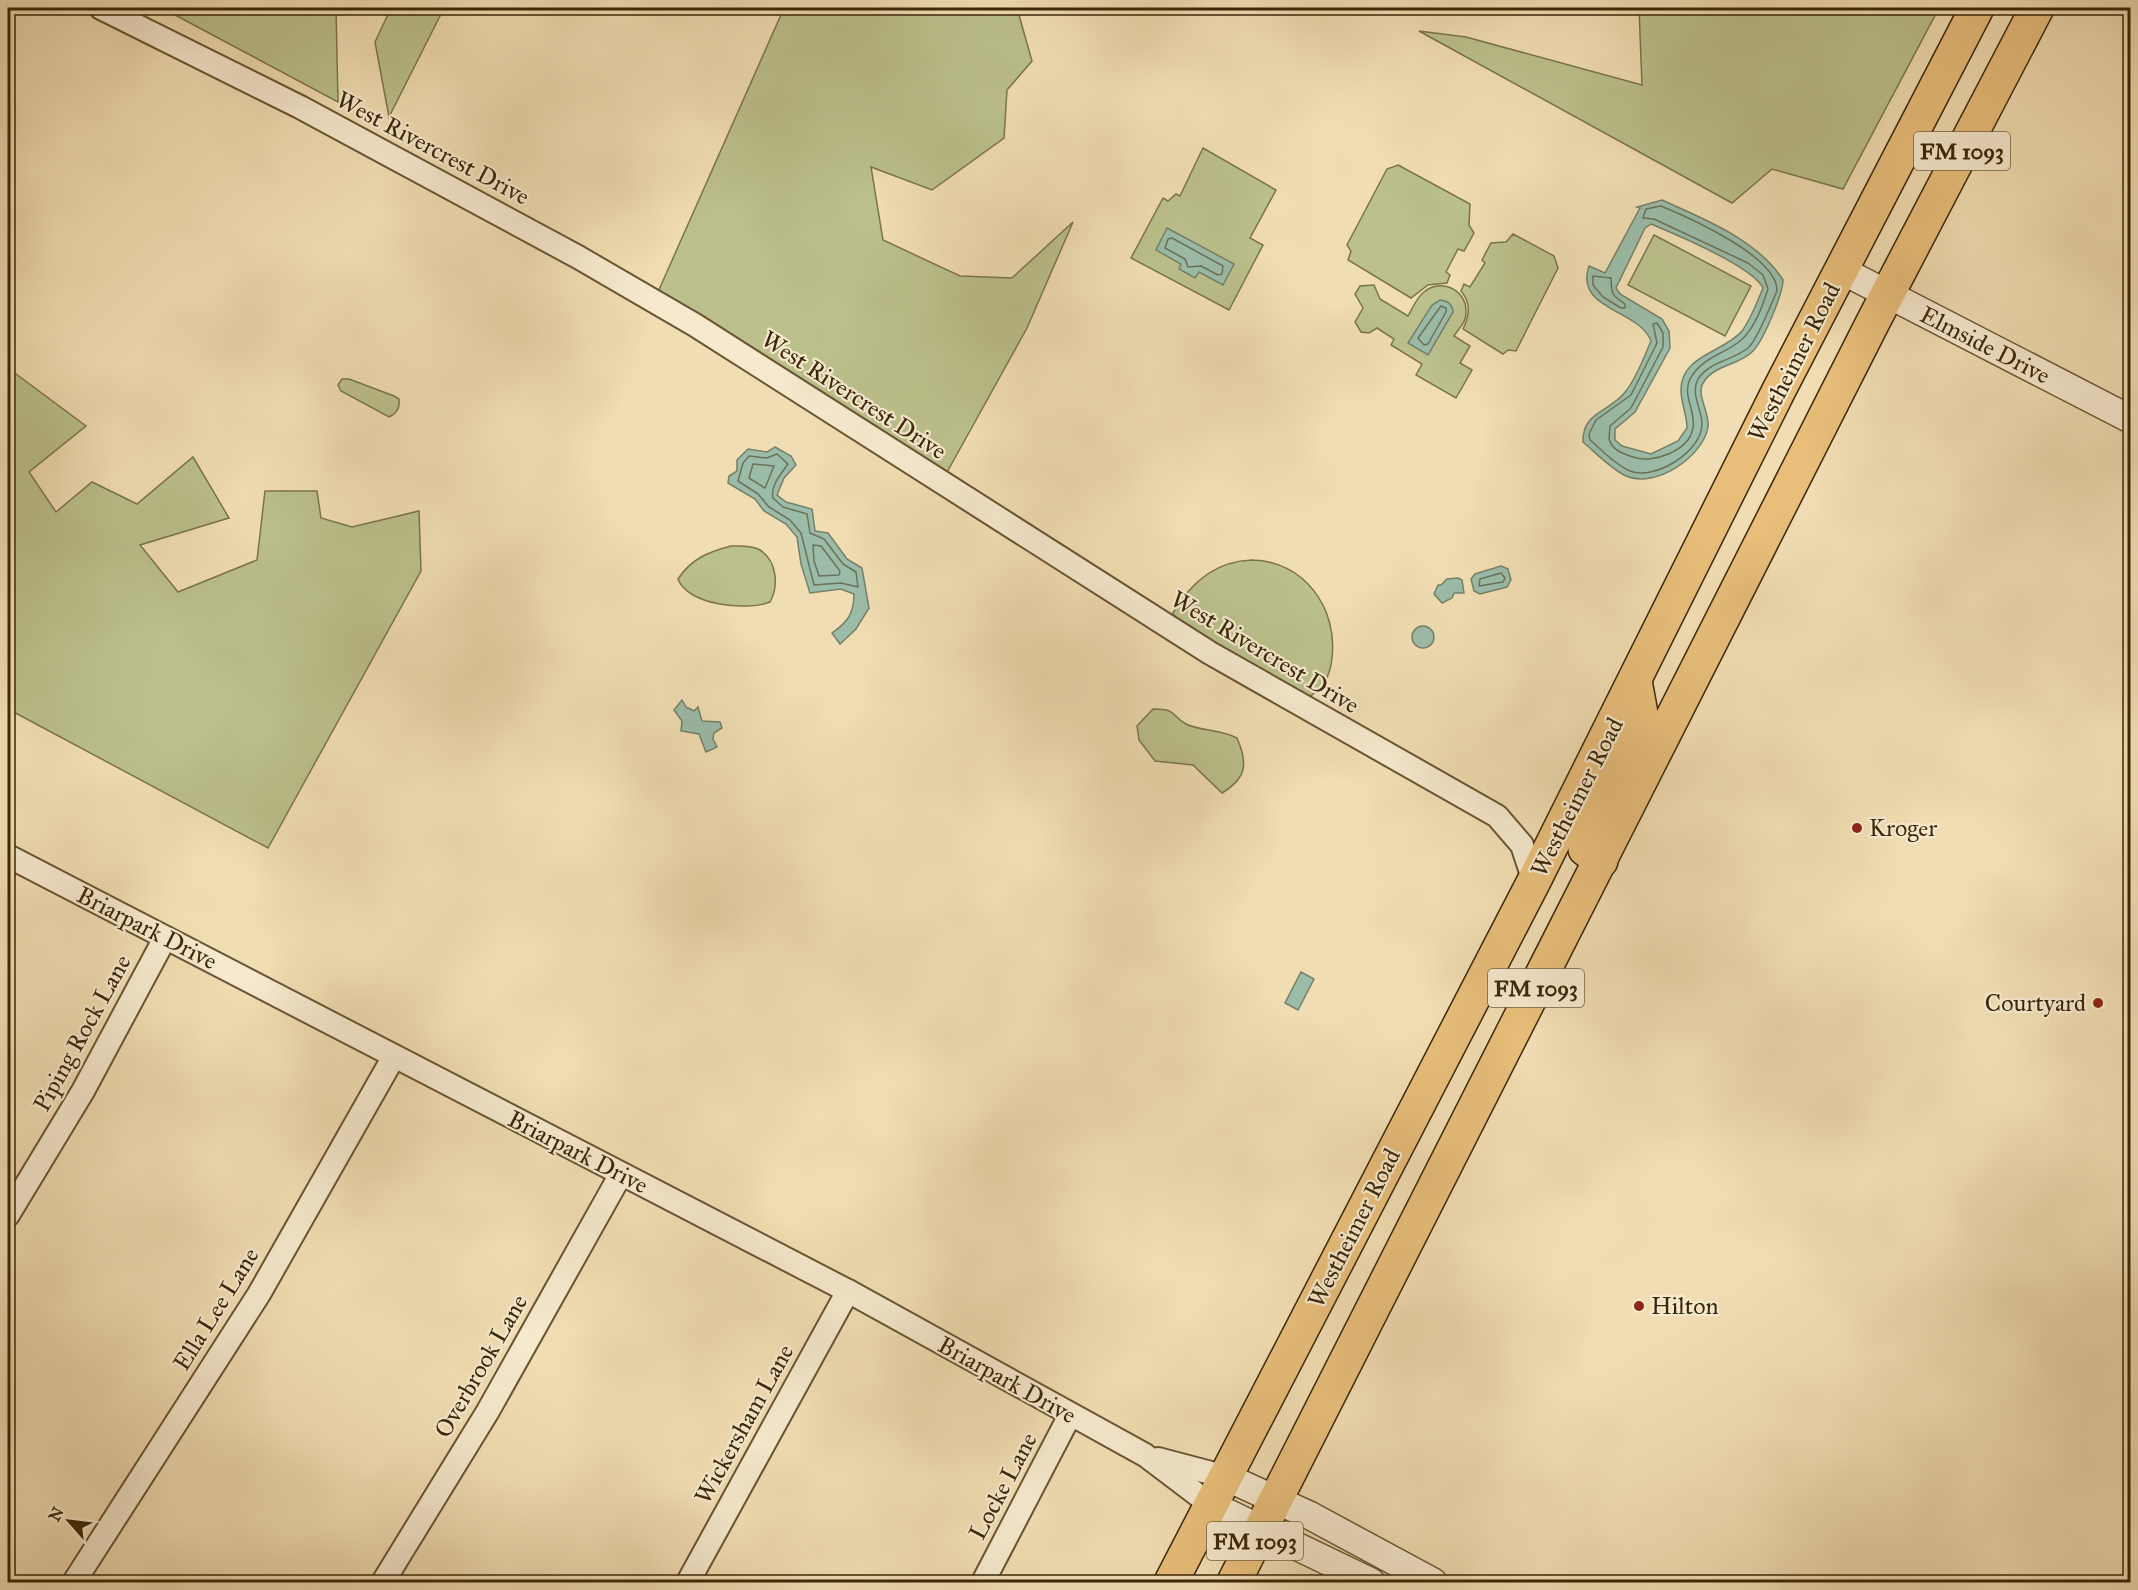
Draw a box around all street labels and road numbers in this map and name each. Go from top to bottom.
street label: West Rivercrest Drive [331,84,535,212]
road number: FM 1093 [1914,132,2010,170]
street label: Westheimer Road [1741,278,1847,446]
street label: Elmside Drive [1915,299,2055,391]
street label: West Rivercrest Drive [756,324,952,466]
street label: West Rivercrest Drive [1165,584,1365,720]
street label: Westheimer Road [1524,713,1630,881]
street label: Briarpark Drive [72,880,222,976]
street label: Piping Rock Lane [27,949,137,1117]
road number: FM 1093 [1488,969,1584,1007]
street label: Briarpark Drive [503,1104,653,1200]
street label: Westheimer Road [1301,1144,1407,1312]
street label: Ella Lee Lane [166,1242,266,1376]
street label: Overbrook Lane [428,1289,534,1443]
street label: Briarpark Drive [933,1330,1081,1430]
street label: Wickersham Lane [688,1339,800,1509]
street label: Locke Lane [962,1427,1044,1545]
road number: FM 1093 [1207,1522,1303,1560]

